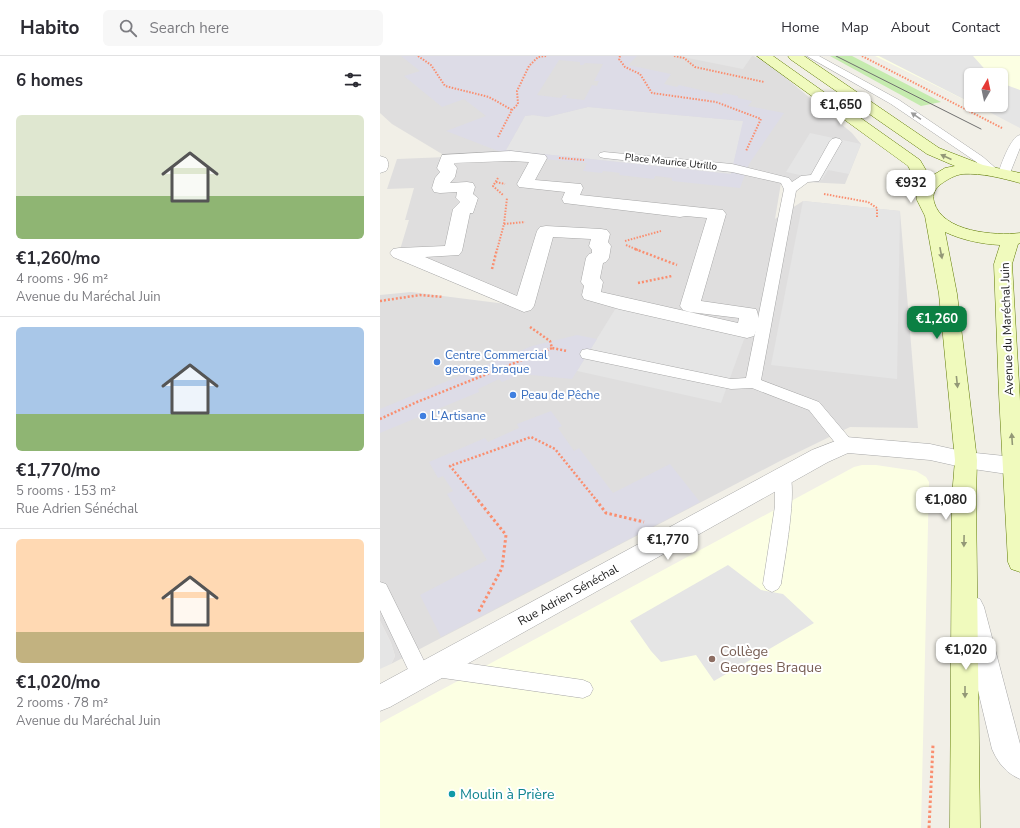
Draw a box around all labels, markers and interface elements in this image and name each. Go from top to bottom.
search box [103,10,383,46]
text: Habito [20,15,79,41]
icon: search [117,17,139,39]
text: Search here [149,18,229,38]
text: Home [781,18,819,37]
text: Map [841,18,869,37]
text: About [891,18,930,37]
text: Contact [952,18,1000,37]
north arrow [964,68,1008,112]
map controls [964,68,1008,112]
text: 6 homes [16,69,83,92]
icon: filters [342,69,364,91]
pin: €1,650 [808,92,874,126]
text: €1,650 [820,96,862,114]
one-way arrow [910,112,921,120]
icon: home [154,141,226,213]
street label: Place Maurice Utrillo [624,150,718,174]
one-way arrow [940,154,951,160]
pin: €932 [887,170,935,204]
text: €932 [895,174,927,192]
text: €1,260/mo [16,247,100,270]
one-way arrow [938,247,944,260]
street label: Avenue du Maréchal Juin [997,262,1017,396]
text: 4 rooms · 96 m² [16,270,108,288]
text: Avenue du Maréchal Juin [16,288,161,306]
pin: €1,260 [904,306,970,340]
text: €1,260 [916,310,958,328]
place label: Centre Commercial georges braque [445,347,548,377]
icon: home [154,353,226,425]
marker: Centre Commercial georges braque [432,357,442,367]
one-way arrow [954,376,961,388]
place label: Peau de Pêche [521,387,600,403]
marker: Peau de Pêche [508,390,518,400]
place label: L'Artisane [431,408,486,424]
marker: L'Artisane [418,411,428,421]
one-way arrow [1009,433,1016,445]
text: €1,770/mo [16,459,100,482]
text: 5 rooms · 153 m² [16,482,116,500]
pin: €1,080 [913,487,979,521]
text: €1,080 [925,491,967,509]
text: Rue Adrien Sénéchal [16,500,138,518]
pin: €1,770 [635,527,701,561]
text: €1,770 [647,531,689,549]
one-way arrow [961,535,967,548]
street label: Rue Adrien Sénéchal [515,561,621,629]
icon: home [154,565,226,637]
pin: €1,020 [933,637,999,671]
text: €1,020 [945,641,987,659]
place label: Collège Georges Braque [720,642,822,677]
marker: Collège Georges Braque [707,654,717,664]
text: €1,020/mo [16,671,100,694]
one-way arrow [962,686,968,699]
text: 2 rooms · 78 m² [16,694,108,712]
text: Avenue du Maréchal Juin [16,712,161,730]
place label: Moulin à Prière [460,785,554,804]
marker: Moulin à Prière [447,789,457,799]

